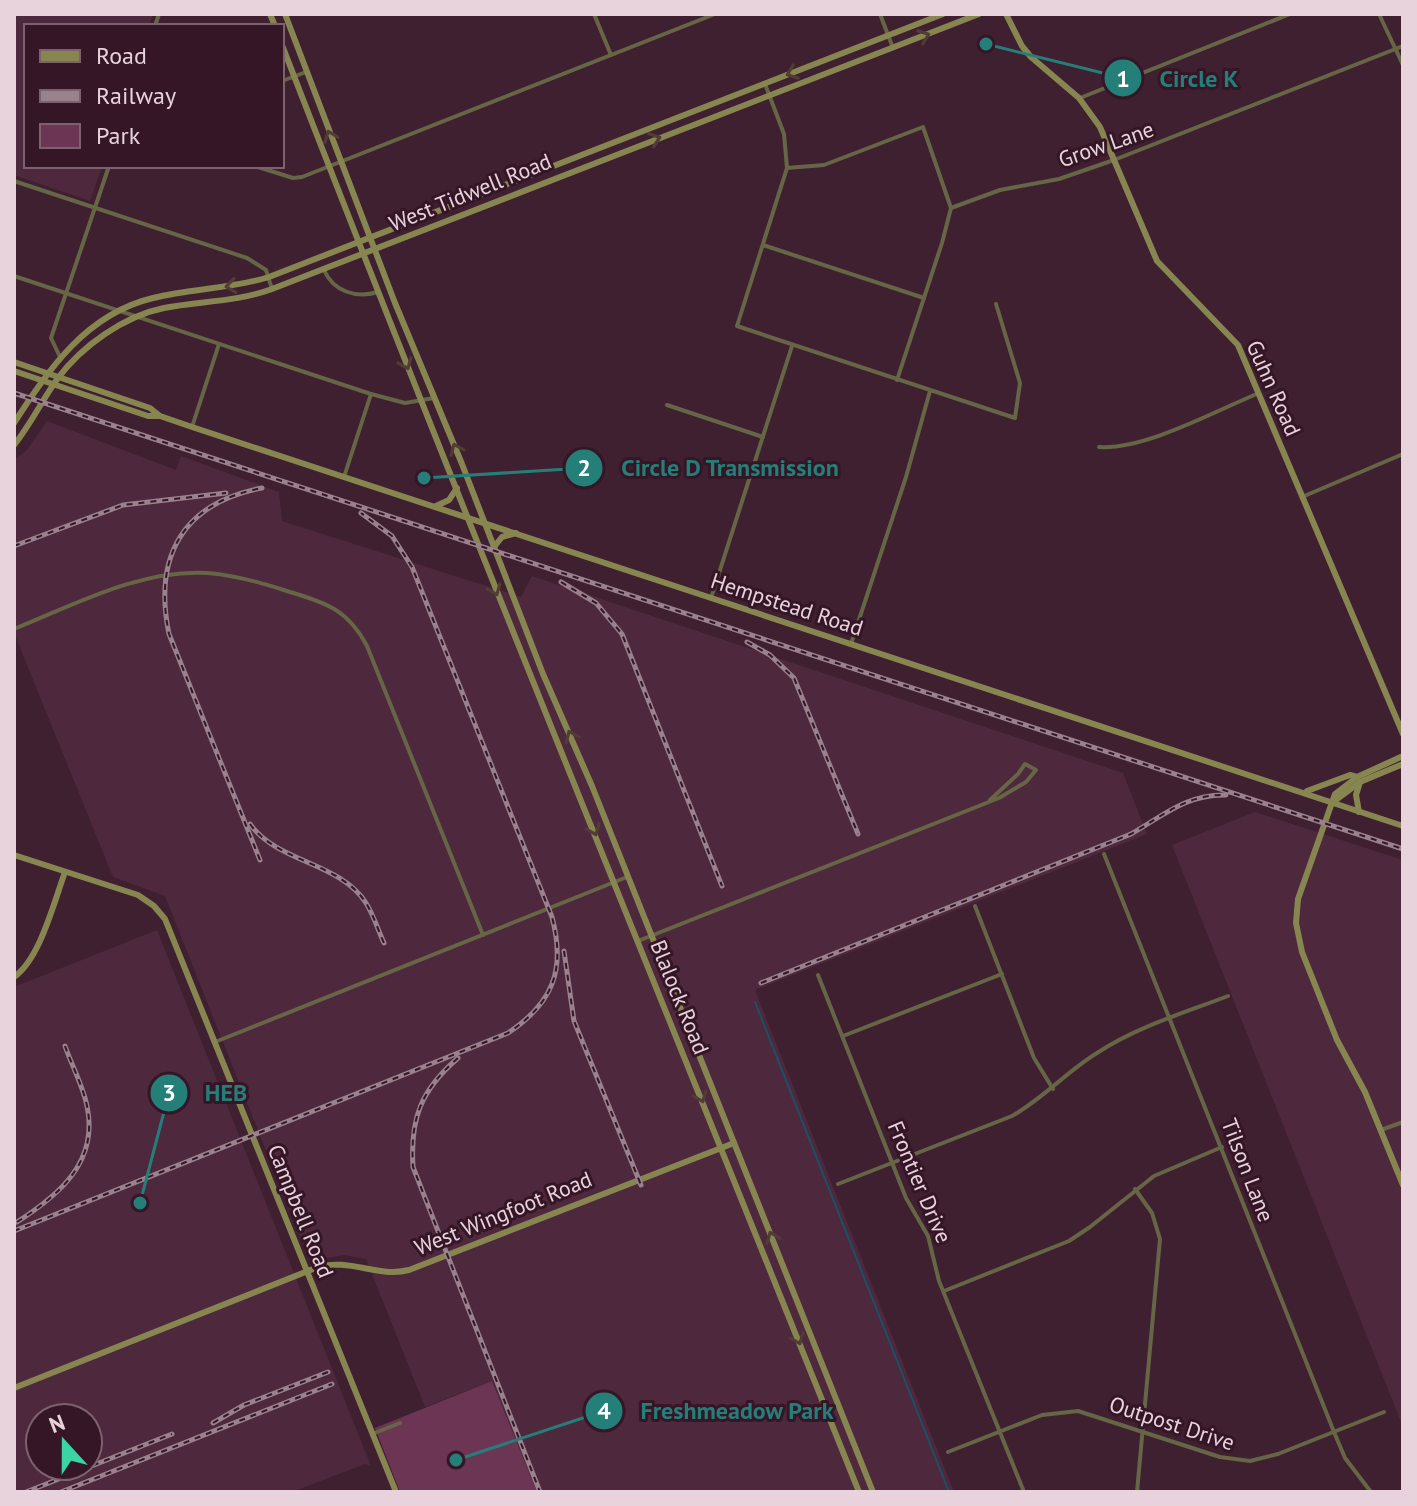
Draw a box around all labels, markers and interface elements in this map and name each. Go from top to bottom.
legend [24,24,284,168]
one-way arrow [916,29,930,45]
text: Road [96,40,147,71]
callout: Circle K [1103,54,1254,102]
one-way arrow [786,63,800,80]
text: 1 [1116,63,1130,94]
text: Circle K [1160,63,1239,94]
text: Railway [96,80,176,111]
street label: Grow Lane [1055,115,1157,173]
text: Park [96,120,141,151]
one-way arrow [323,130,340,144]
one-way arrow [647,132,661,148]
street label: West Tidwell Road [385,147,555,237]
one-way arrow [225,277,238,294]
street label: Guhn Road [1240,336,1308,440]
one-way arrow [397,356,413,370]
one-way arrow [449,443,465,457]
callout: Circle D Transmission [564,444,855,492]
text: 2 [577,452,591,483]
text: Circle D Transmission [621,452,839,483]
street label: Hempstead Road [707,566,867,642]
one-way arrow [485,582,502,596]
one-way arrow [564,730,580,745]
one-way arrow [584,822,600,836]
street label: Blalock Road [644,936,716,1058]
callout: HEB [149,1069,263,1117]
text: 3 [162,1077,176,1108]
text: HEB [205,1077,247,1108]
one-way arrow [691,1089,708,1103]
street label: Tilson Lane [1215,1114,1281,1226]
street label: Frontier Drive [882,1117,958,1247]
street label: Campbell Road [262,1140,340,1282]
street label: West Wingfoot Road [410,1165,596,1261]
one-way arrow [765,1231,782,1245]
one-way arrow [788,1331,805,1345]
callout: Freshmeadow Park [584,1387,849,1435]
street label: Outpost Drive [1106,1390,1238,1456]
text: 4 [597,1395,611,1426]
text: Freshmeadow Park [641,1395,834,1426]
north arrow [24,1402,104,1482]
text: N [45,1408,69,1439]

